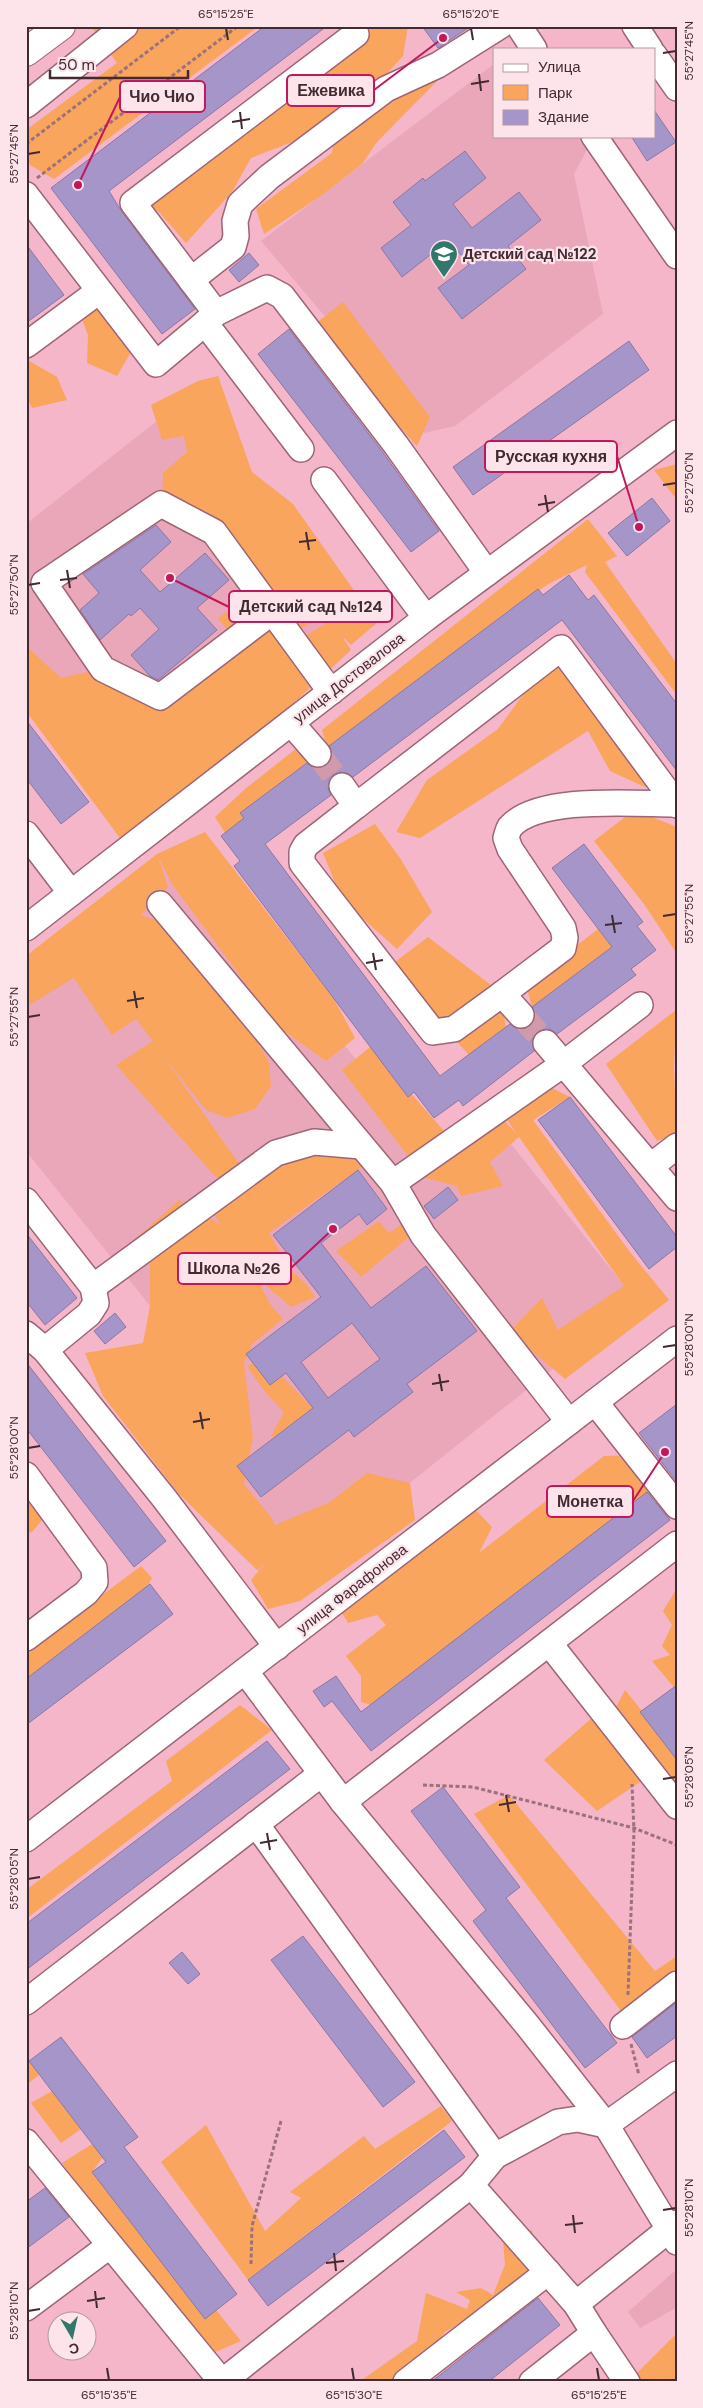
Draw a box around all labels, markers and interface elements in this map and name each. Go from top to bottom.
text: 65°15'25"E [198,6,254,22]
text: 65°15'20"E [443,6,500,22]
text: 55°27'45"N [681,21,697,81]
scale bar [50,48,188,80]
legend [493,48,656,138]
text: 50 m [58,55,95,75]
text: Улица [538,57,581,77]
callout: Ежевика [287,75,374,106]
text: Ежевика [297,80,365,101]
callout: Чио Чио [120,81,205,112]
text: Парк [538,83,572,103]
text: Чио Чио [129,86,195,107]
text: Здание [538,107,589,127]
text: 55°27'45"N [6,124,22,184]
school or university icon: Детский сад №122 [429,239,459,278]
place label: Детский сад №122 [463,244,597,264]
callout: Русская кухня [485,441,617,472]
text: Русская кухня [495,446,607,467]
text: 55°27'50"N [681,452,697,514]
text: 55°27'50"N [6,554,22,616]
callout: Детский сад №124 [229,591,392,622]
text: Детский сад №124 [239,596,383,617]
street label: улица Достовалова [289,628,409,728]
text: 55°27'55"N [681,884,697,944]
text: 55°27'55"N [6,987,22,1047]
callout: Школа №26 [178,1253,291,1284]
text: Школа №26 [187,1258,281,1279]
text: 55°28'00"N [681,1314,697,1376]
text: 55°28'00"N [6,1417,22,1479]
callout: Монетка [547,1486,633,1517]
text: Монетка [557,1491,623,1512]
street label: улица Фарафонова [293,1539,412,1638]
text: 55°28'05"N [681,1746,697,1808]
text: 55°28'05"N [6,1848,22,1910]
text: 55°28'10"N [681,2179,697,2237]
text: 55°28'10"N [6,2282,22,2340]
north arrow [48,2310,98,2360]
text: С [68,2339,80,2359]
text: 65°15'35"E [81,2387,137,2403]
text: 65°15'30"E [325,2387,383,2403]
text: 65°15'25"E [571,2387,627,2403]

